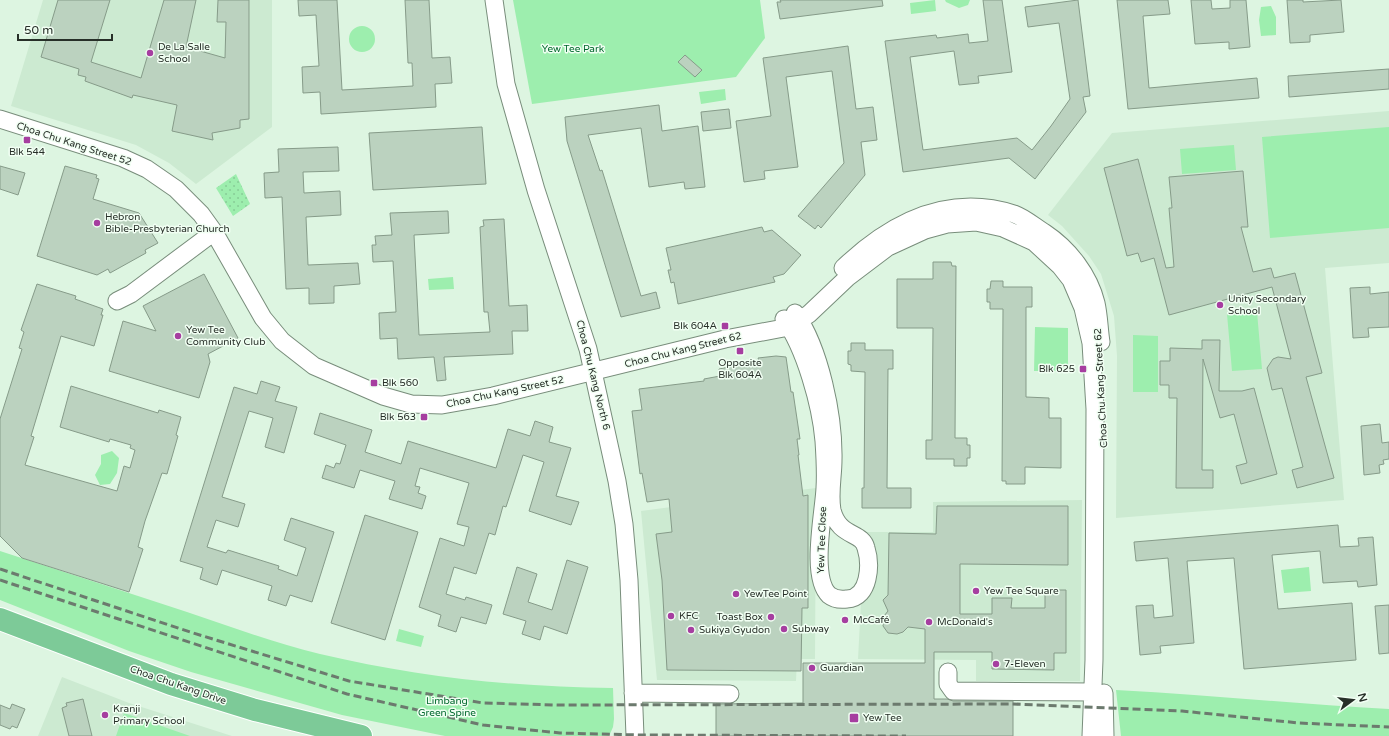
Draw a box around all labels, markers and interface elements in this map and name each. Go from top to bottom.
scale bar [18,16,112,42]
text: 50 m [24,23,53,37]
place label: De La Salle School [158,41,210,65]
park label: Yew Tee Park [542,43,605,55]
marker: De La Salle School [145,48,155,58]
street label: Choa Chu Kang Street 52 [15,120,133,168]
marker: Blk 544 [22,135,32,145]
place label: Blk 544 [9,146,45,158]
place label: Hebron Bible-Presbyterian Church [105,211,230,235]
marker: Hebron Bible-Presbyterian Church [92,218,102,228]
place label: Unity Secondary School [1228,293,1307,317]
marker: Unity Secondary School [1215,300,1225,310]
street label: Choa Chu Kang North 6 [574,319,612,431]
place label: Blk 604A [673,320,717,332]
marker: Blk 604A [720,321,730,331]
place label: Yew Tee Community Club [186,324,265,348]
street label: Choa Chu Kang Street 62 [1092,328,1110,448]
street label: Choa Chu Kang Street 62 [623,330,743,370]
marker: Yew Tee Community Club [173,331,183,341]
marker: Opposite Blk 604A [735,346,745,356]
place label: Opposite Blk 604A [718,357,762,381]
place label: Blk 625 [1039,363,1075,375]
marker: Blk 625 [1078,364,1088,374]
street label: Choa Chu Kang Street 52 [445,374,565,410]
place label: Blk 560 [382,377,418,389]
marker: Blk 560 [369,378,379,388]
place label: Blk 563 [380,411,416,423]
marker: Blk 563 [419,412,429,422]
street label: Yew Tee Close [815,506,829,574]
place label: Yew Tee Square [984,585,1059,597]
marker: Yew Tee Square [971,586,981,596]
place label: YewTee Point [744,588,807,600]
marker: YewTee Point [731,589,741,599]
place label: KFC [679,610,699,622]
marker: KFC [666,611,676,621]
place label: Toast Box [716,611,763,623]
marker: Toast Box [766,612,776,622]
place label: McCafé [853,614,890,626]
marker: McCafé [840,615,850,625]
place label: McDonald's [937,616,993,628]
marker: McDonald's [924,617,934,627]
place label: Subway [792,623,830,635]
place label: Sukiya Gyudon [699,624,770,636]
marker: Subway [779,624,789,634]
marker: Sukiya Gyudon [686,625,696,635]
place label: 7-Eleven [1004,658,1046,670]
marker: 7-Eleven [991,659,1001,669]
place label: Guardian [820,662,863,674]
street label: Choa Chu Kang Drive [128,663,228,707]
marker: Guardian [807,663,817,673]
north arrow [1333,680,1373,720]
text: N [1355,692,1370,703]
park label: Limbang Green Spine [418,695,476,719]
place label: Kranji Primary School [113,703,185,727]
marker: Kranji Primary School [100,710,110,720]
marker: Yew Tee [848,712,860,724]
place label: Yew Tee [863,712,902,724]

